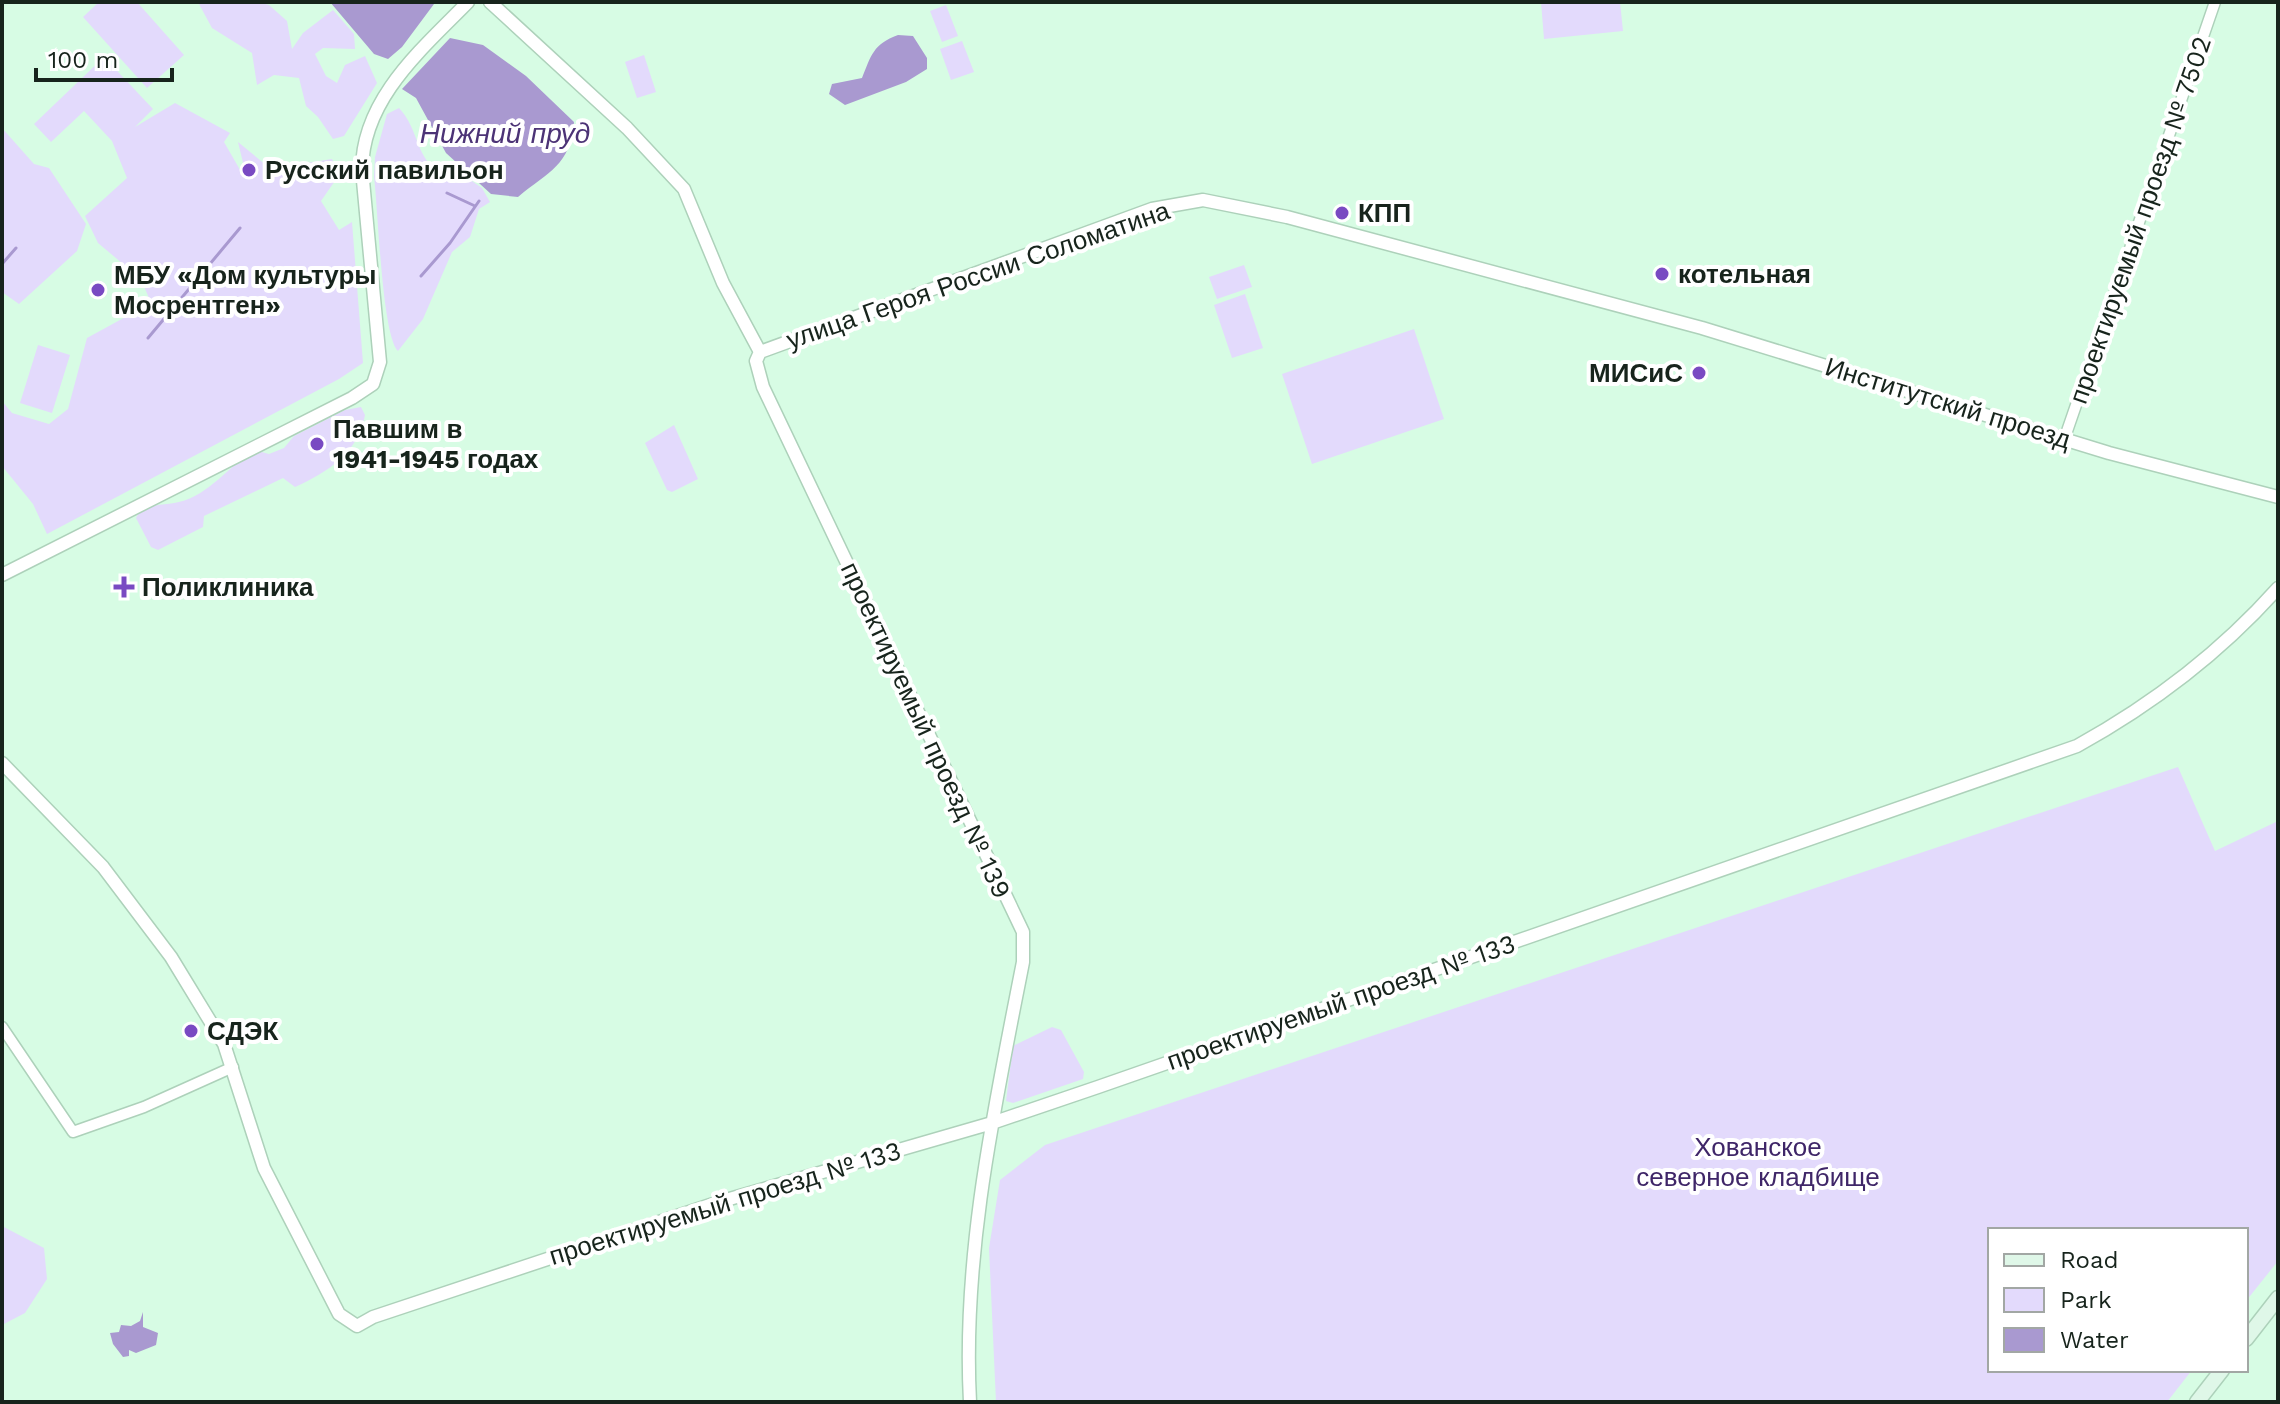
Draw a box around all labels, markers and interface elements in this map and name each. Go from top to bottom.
scale bar [36,32,172,82]
street label: проектируемый проезд № 7502 [2063,32,2217,408]
text: 100 m [48,46,118,74]
water label: Нижний пруд [420,117,590,150]
place label: Русский павильон [265,155,504,185]
marker: Русский павильон [240,161,258,179]
street label: улица Героя России Соломатина [783,195,1174,355]
place label: КПП [1358,198,1411,228]
marker: КПП [1333,204,1351,222]
place label: котельная [1678,259,1811,289]
place label: МБУ «Дом культуры Мосрентген» [114,260,377,320]
marker: котельная [1653,265,1671,283]
marker: МБУ «Дом культуры Мосрентген» [89,281,107,299]
street label: Институтский проезд [1822,351,2074,455]
place label: МИСиС [1589,358,1683,388]
marker: МИСиС [1690,364,1708,382]
place label: Павшим в 1941-1945 годах [333,414,539,474]
marker: Павшим в 1941-1945 годах [308,435,326,453]
street label: проектируемый проезд № 139 [835,557,1017,903]
place label: Поликлиника [142,572,314,602]
marker: Поликлиника [113,576,135,598]
street label: проектируемый проезд № 133 [1163,928,1519,1076]
place label: СДЭК [207,1016,278,1046]
marker: СДЭК [182,1022,200,1040]
park label: Хованское северное кладбище [1636,1132,1880,1192]
street label: проектируемый проезд № 133 [545,1135,905,1271]
legend [1988,1228,2248,1372]
text: Road [2060,1246,2119,1274]
text: Park [2060,1286,2112,1314]
text: Water [2060,1326,2129,1354]

